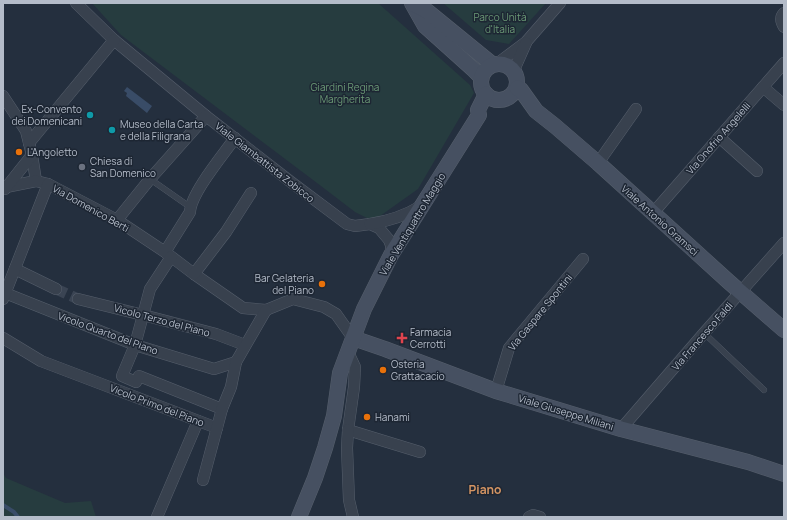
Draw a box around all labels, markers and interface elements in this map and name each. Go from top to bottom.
park label: Parco Unità d'Italia [473,10,527,36]
park label: Giardini Regina Margherita [311,80,379,106]
street label: Via Onofrio Angelelli [683,99,753,177]
place label: Ex-Convento dei Domenicani [12,102,82,128]
marker: Ex-Convento dei Domenicani [85,110,95,120]
place label: Museo della Carta e della Filigrana [120,117,203,143]
street label: Viale Giambattista Zobicco [212,119,318,205]
marker: Museo della Carta e della Filigrana [107,125,117,135]
place label: L'Angoletto [27,145,78,159]
marker: L'Angoletto [14,147,24,157]
place label: Chiesa di San Domenico [90,154,156,180]
marker: Chiesa di San Domenico [77,162,87,172]
street label: Viale Ventiquattro Maggio [376,170,448,278]
street label: Via Domenico Berti [50,181,132,235]
street label: Viale Antonio Gramsci [618,181,702,259]
place label: Bar Gelateria del Piano [255,271,314,297]
street label: Via Gaspare Spontini [505,271,575,353]
marker: Bar Gelateria del Piano [317,279,327,289]
street label: Via Francesco Faldi [668,299,736,373]
street label: Vicolo Terzo del Piano [112,300,212,340]
street label: Vicolo Quarto del Piano [56,308,160,358]
place label: Farmacia Cerrotti [410,325,451,351]
marker: Farmacia Cerrotti [397,333,407,343]
place label: Osteria Grattacacio [391,357,445,383]
marker: Osteria Grattacacio [378,365,388,375]
street label: Vicolo Primo del Piano [108,381,206,429]
street label: Viale Giuseppe Miliani [517,391,615,433]
place label: Hanami [375,410,410,424]
marker: Hanami [362,412,372,422]
district label: Piano [469,481,501,498]

